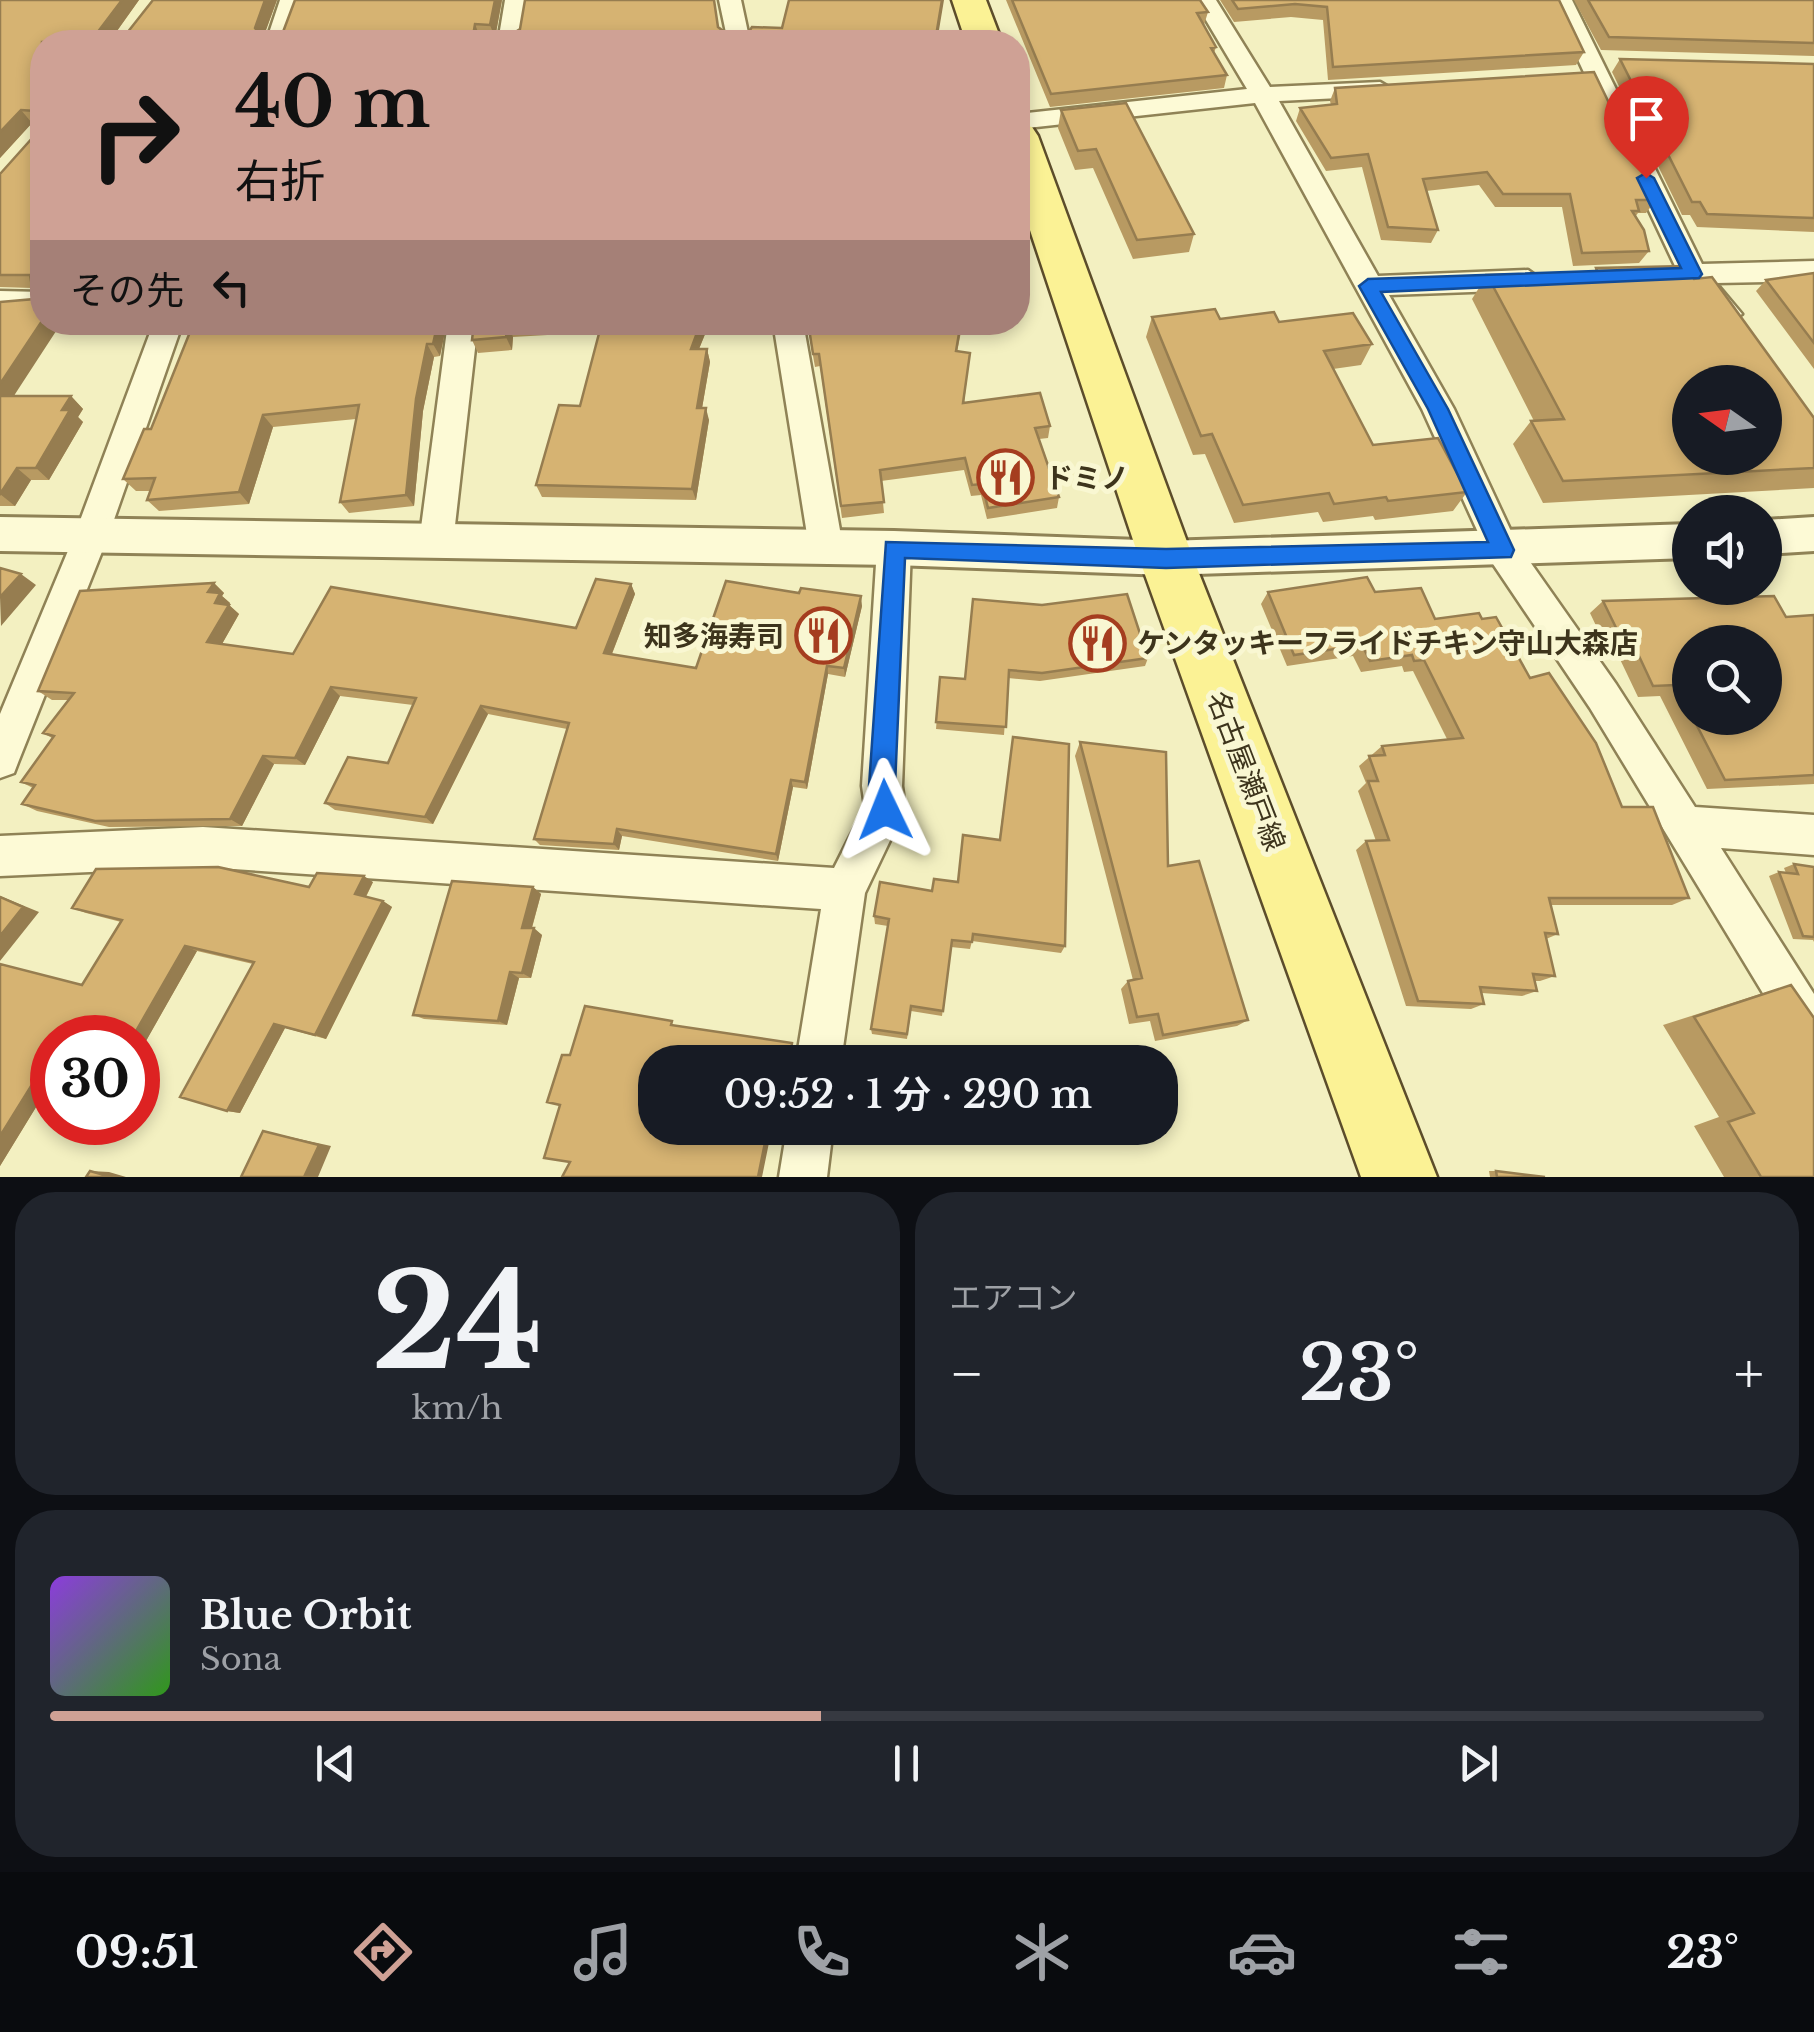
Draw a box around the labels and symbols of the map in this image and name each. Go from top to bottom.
pin [1604,76,1689,179]
north arrow [1672,365,1782,475]
restaurant icon: ドミノ [976,448,1036,508]
place label: ドミノ [1045,461,1129,496]
restaurant icon: 知多海寿司 [793,606,853,666]
restaurant icon: ケンタッキーフライドチキン守山大森店 [1068,613,1128,673]
place label: 知多海寿司 [644,619,784,654]
place label: ケンタッキーフライドチキン守山大森店 [1137,626,1638,661]
street label: 名古屋瀬戸線 [1200,686,1292,856]
position arrow [833,758,937,862]
speed limit sign: 30 [30,1015,160,1145]

